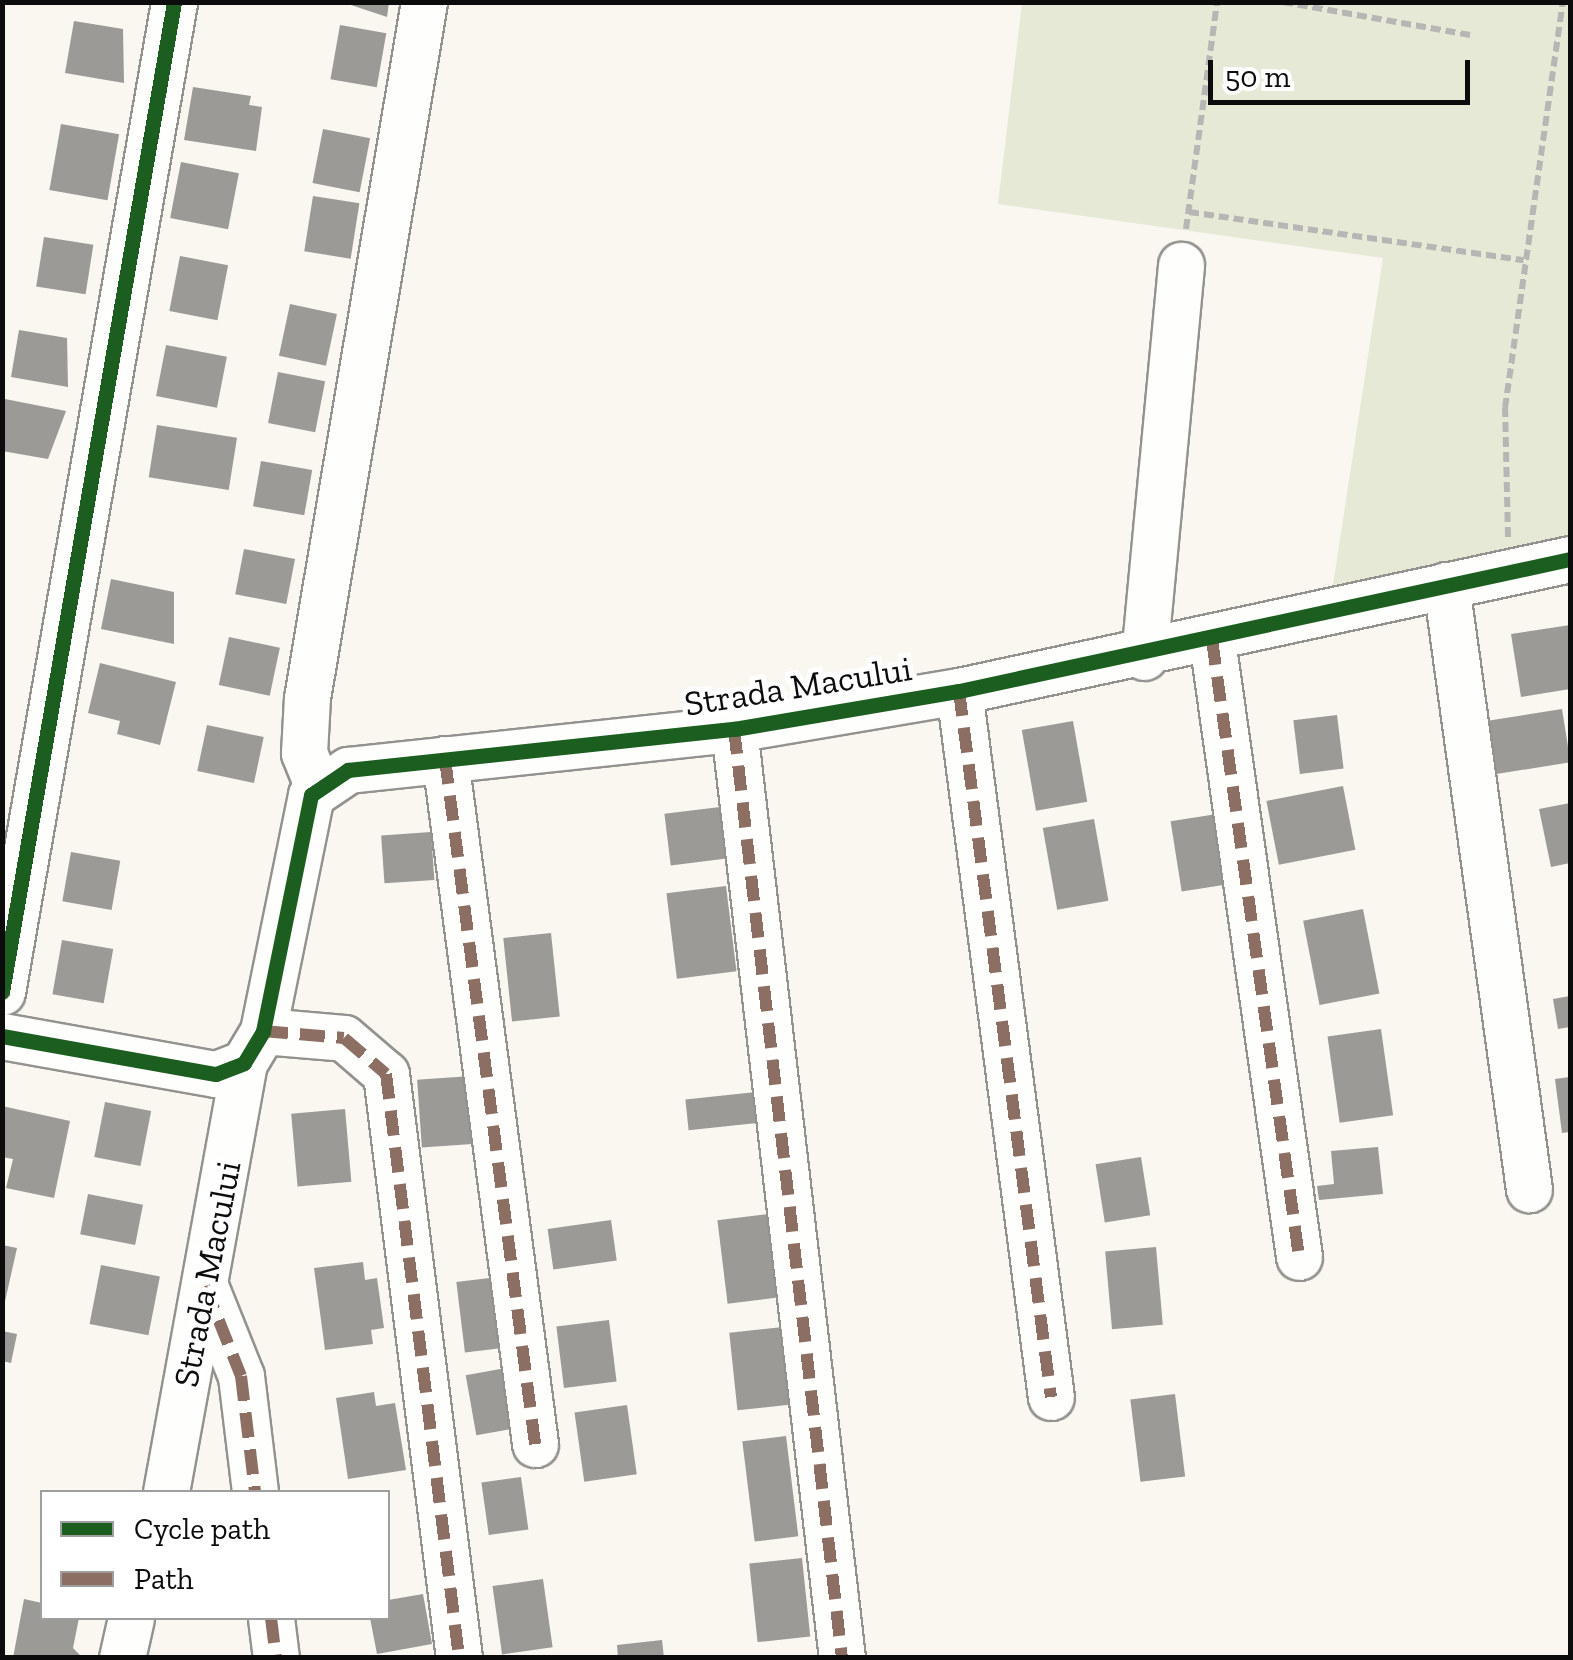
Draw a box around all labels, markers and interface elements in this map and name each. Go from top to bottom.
scale bar [1213,40,1476,102]
text: 50 m [1225,59,1290,95]
street label: Strada Macului [681,647,915,725]
street label: Strada Macului [165,1157,249,1391]
legend [40,1490,390,1620]
text: Cycle path [134,1511,270,1547]
text: Path [134,1561,193,1597]

